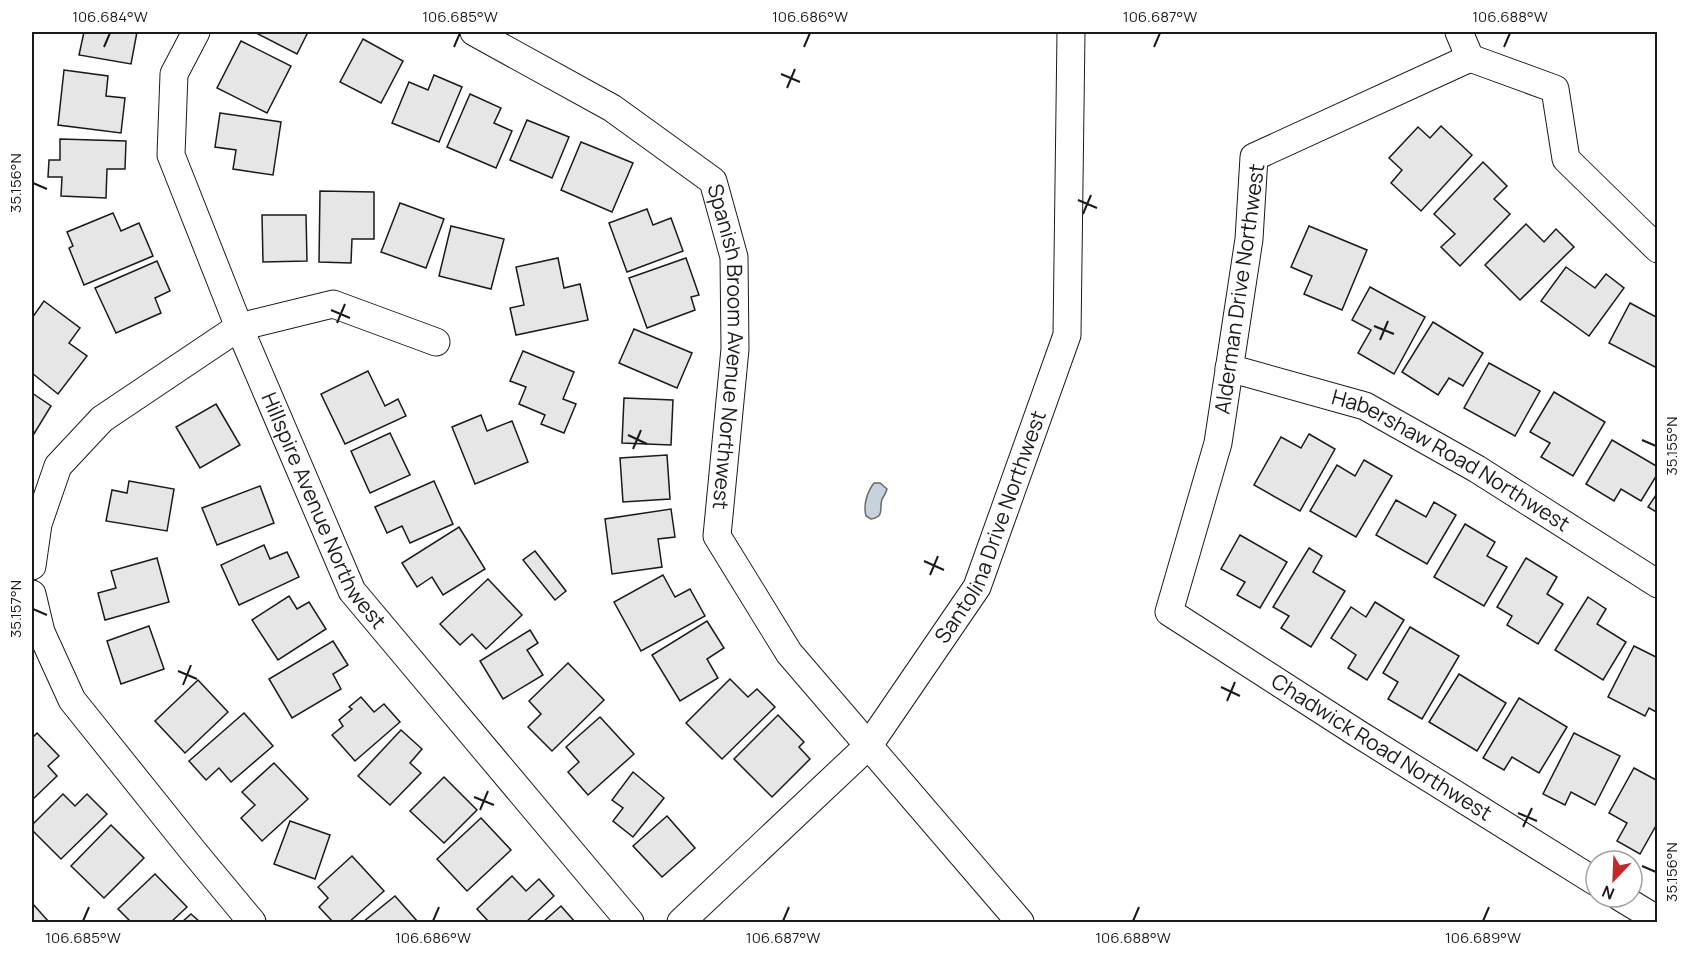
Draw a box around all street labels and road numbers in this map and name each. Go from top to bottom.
street label: Alderman Drive Northwest [1208,162,1270,416]
street label: Spanish Broom Avenue Northwest [701,181,750,511]
street label: Habershaw Road Northwest [1329,382,1575,537]
street label: Hillspire Avenue Northwest [256,388,393,634]
street label: Santolina Drive Northwest [928,407,1052,648]
street label: Chadwick Road Northwest [1266,667,1497,827]

